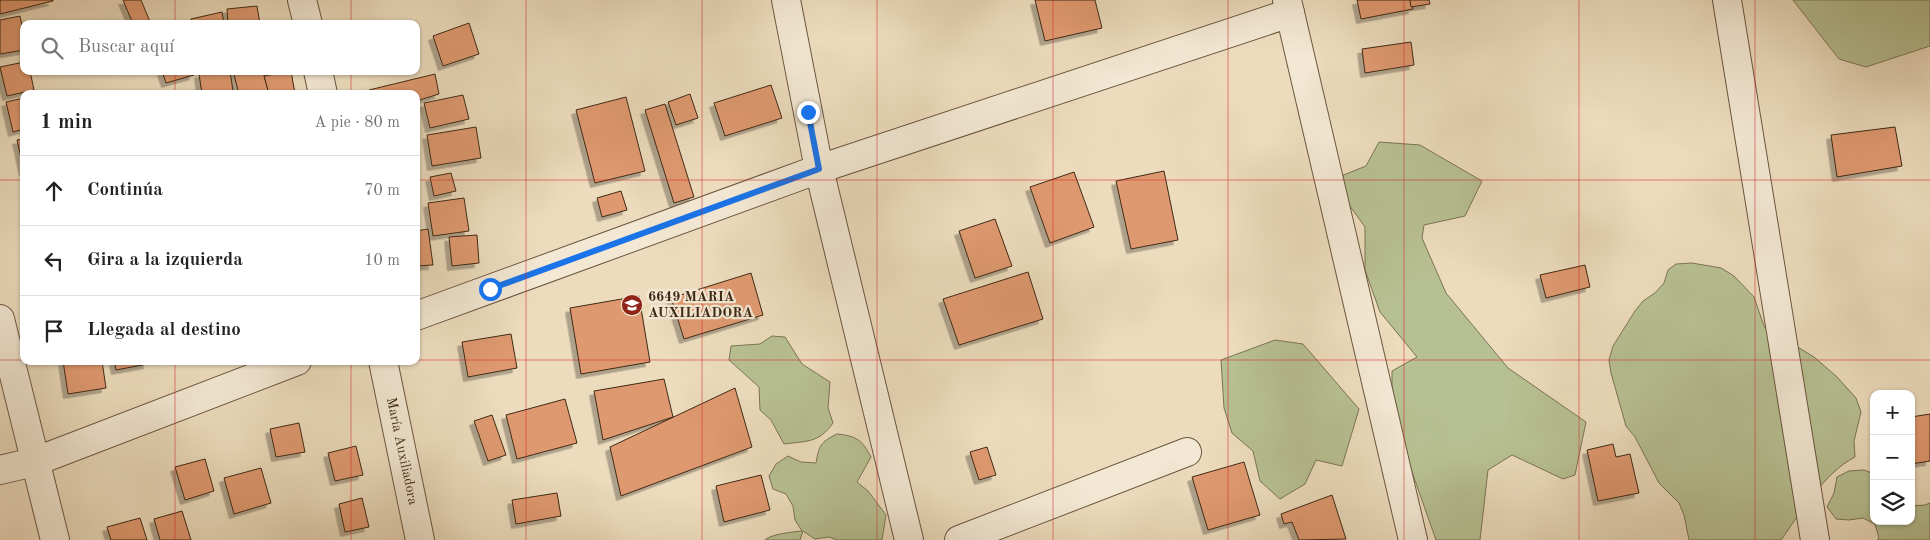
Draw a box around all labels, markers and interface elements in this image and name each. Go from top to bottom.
search box [20,20,420,75]
icon: search [38,34,66,62]
text: Buscar aquí [78,38,174,57]
route end [797,101,820,124]
text: 1 min [40,112,93,133]
text: A pie · 80 m [314,115,400,131]
icon: ahead [40,177,68,205]
text: Continúa [87,181,163,200]
text: 70 m [364,183,400,199]
icon: left [40,247,68,275]
text: Gira a la izquierda [87,251,243,270]
text: 10 m [364,253,400,269]
route start [479,278,502,301]
place label: 6649 MARIA AUXILIADORA [648,290,753,320]
school or university icon: 6649 MARIA AUXILIADORA [620,293,644,317]
icon: arrive [40,317,68,345]
text: Llegada al destino [87,321,241,340]
map controls [1870,390,1915,525]
button: + [1870,390,1915,435]
street label: María Auxiliadora [384,396,420,506]
button: − [1870,435,1915,480]
button: layers [1870,480,1915,525]

